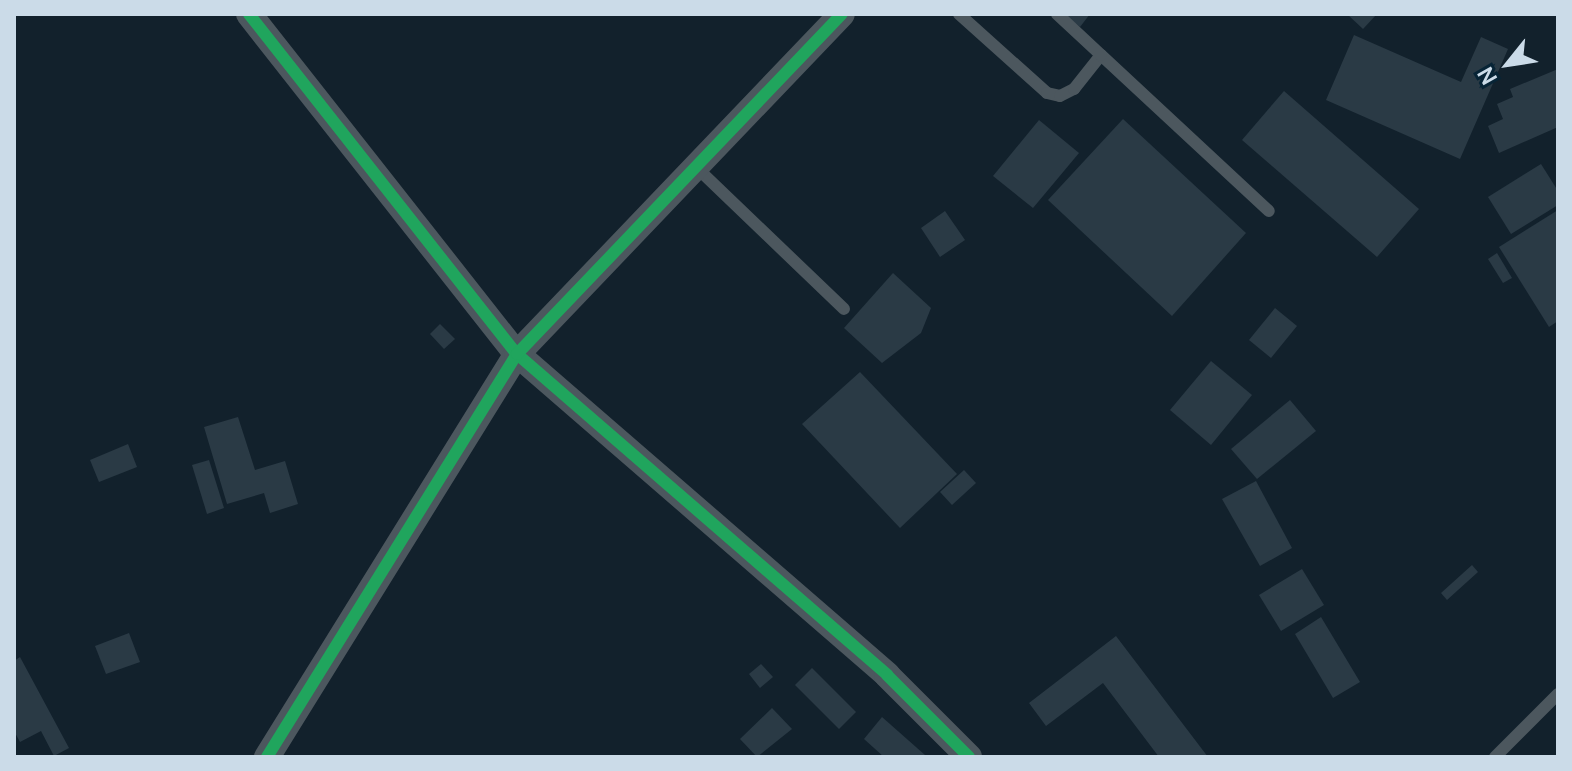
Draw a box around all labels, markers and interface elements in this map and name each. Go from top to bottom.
north arrow [1468,24,1548,104]
text: N [1470,62,1504,90]

